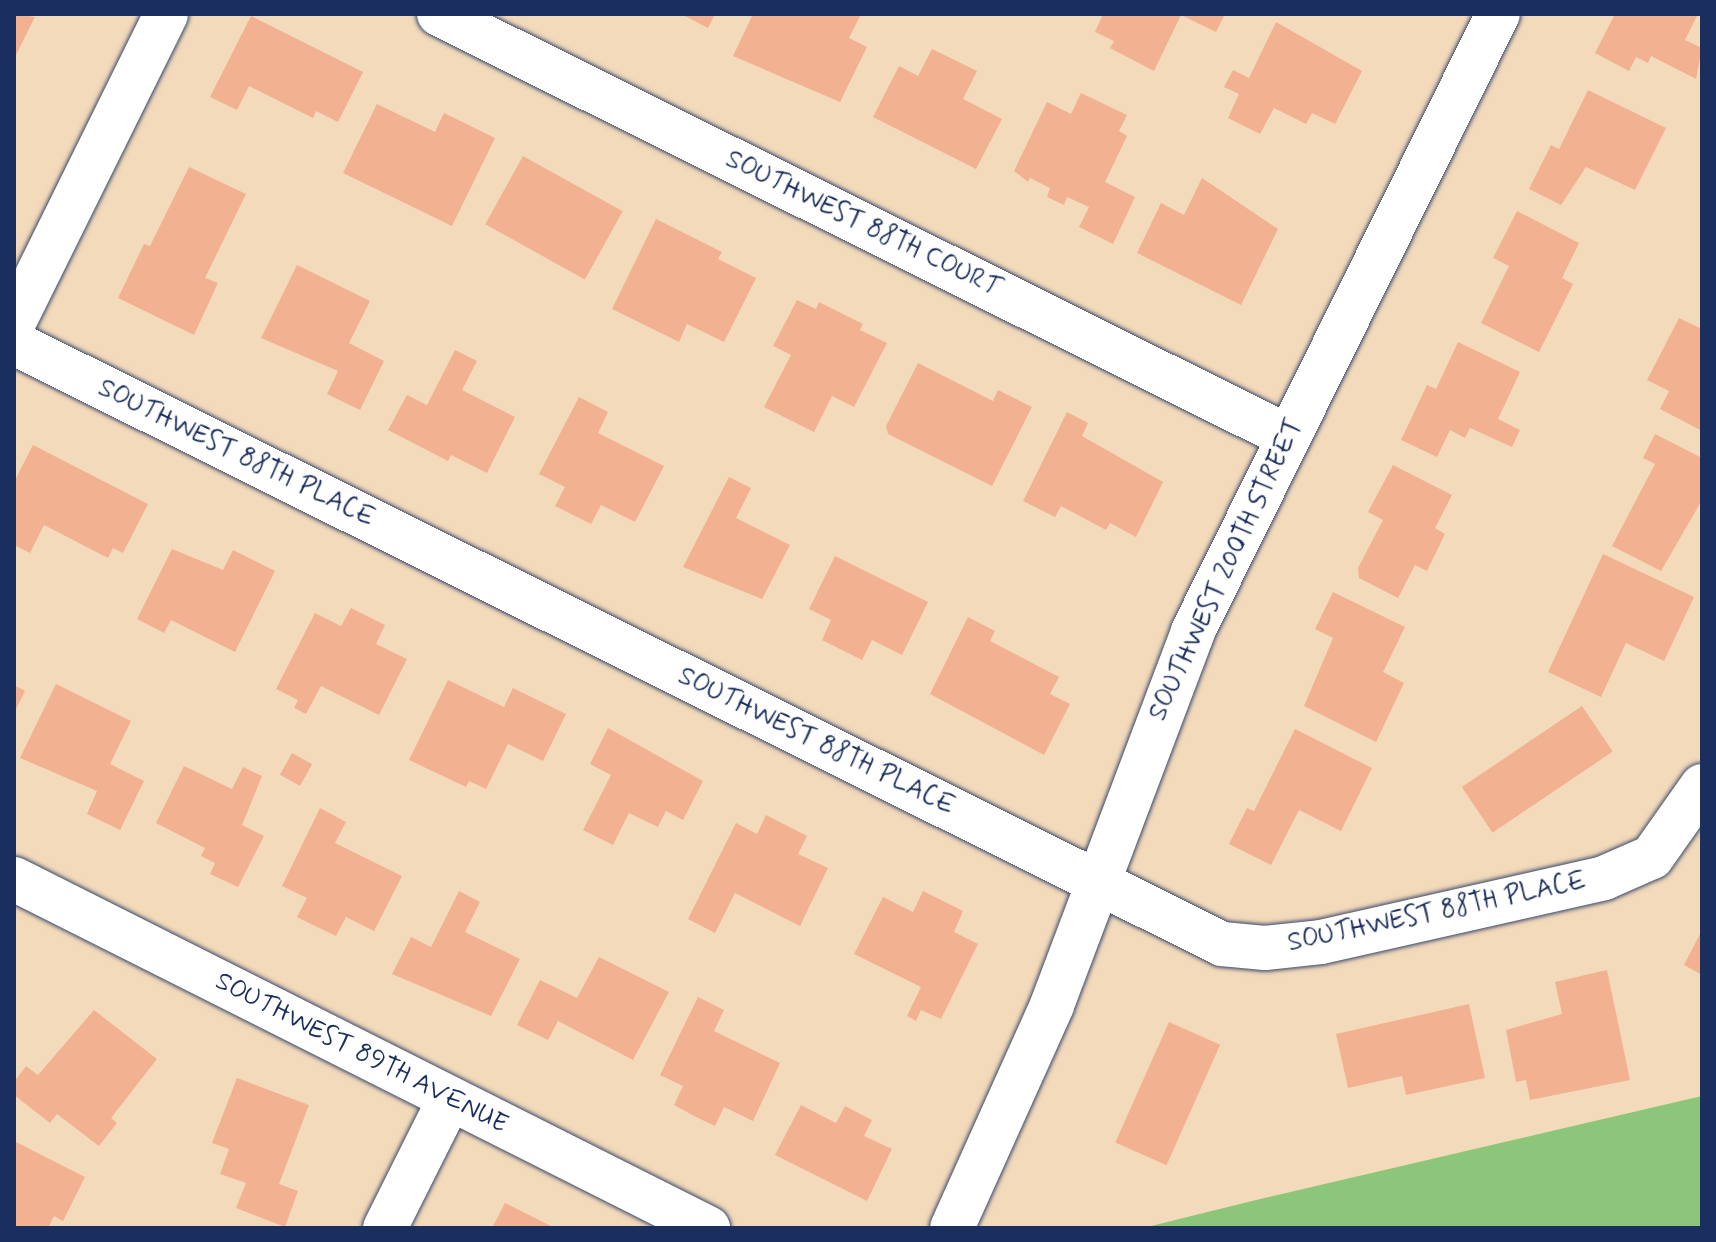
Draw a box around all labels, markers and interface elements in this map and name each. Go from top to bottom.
street label: SOUTHWEST 88TH COURT [720,144,1006,306]
street label: SOUTHWEST 88TH PLACE [94,374,378,534]
street label: SOUTHWEST 200TH STREET [1143,413,1311,727]
street label: SOUTHWEST 88TH PLACE [674,662,958,822]
street label: SOUTHWEST 88TH PLACE [1286,866,1588,960]
street label: SOUTHWEST 89TH AVENUE [210,967,512,1141]

